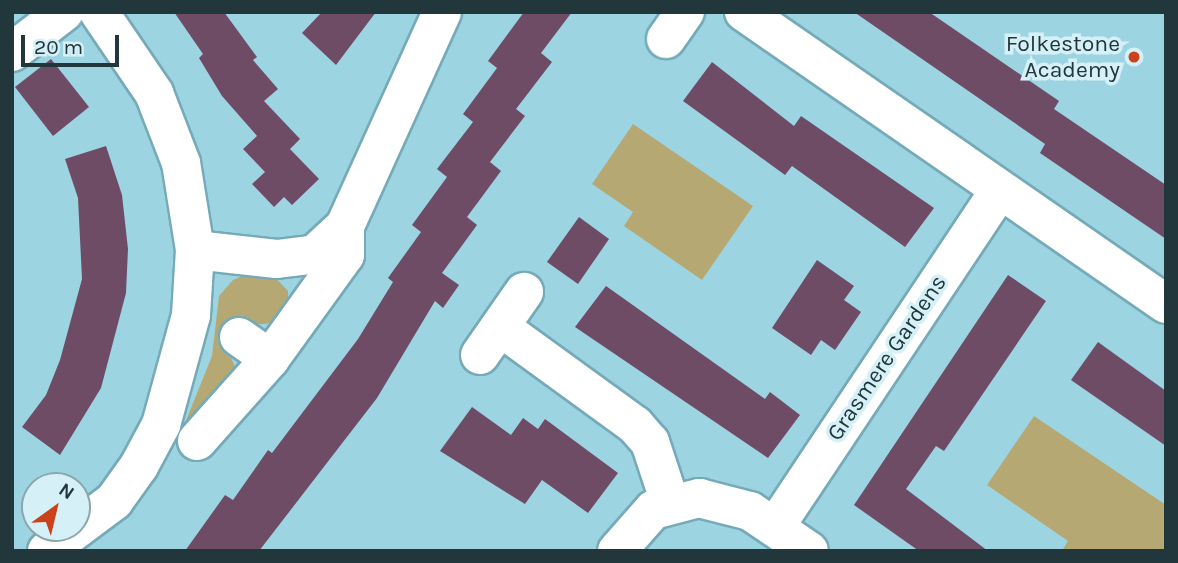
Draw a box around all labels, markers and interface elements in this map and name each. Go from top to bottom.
scale bar [24,21,122,65]
place label: Folkestone Academy [1006,30,1120,84]
text: 20 m [34,35,83,59]
marker: Folkestone Academy [1126,49,1142,65]
street label: Grasmere Gardens [821,270,953,446]
north arrow [21,472,91,542]
text: N [55,478,78,504]

